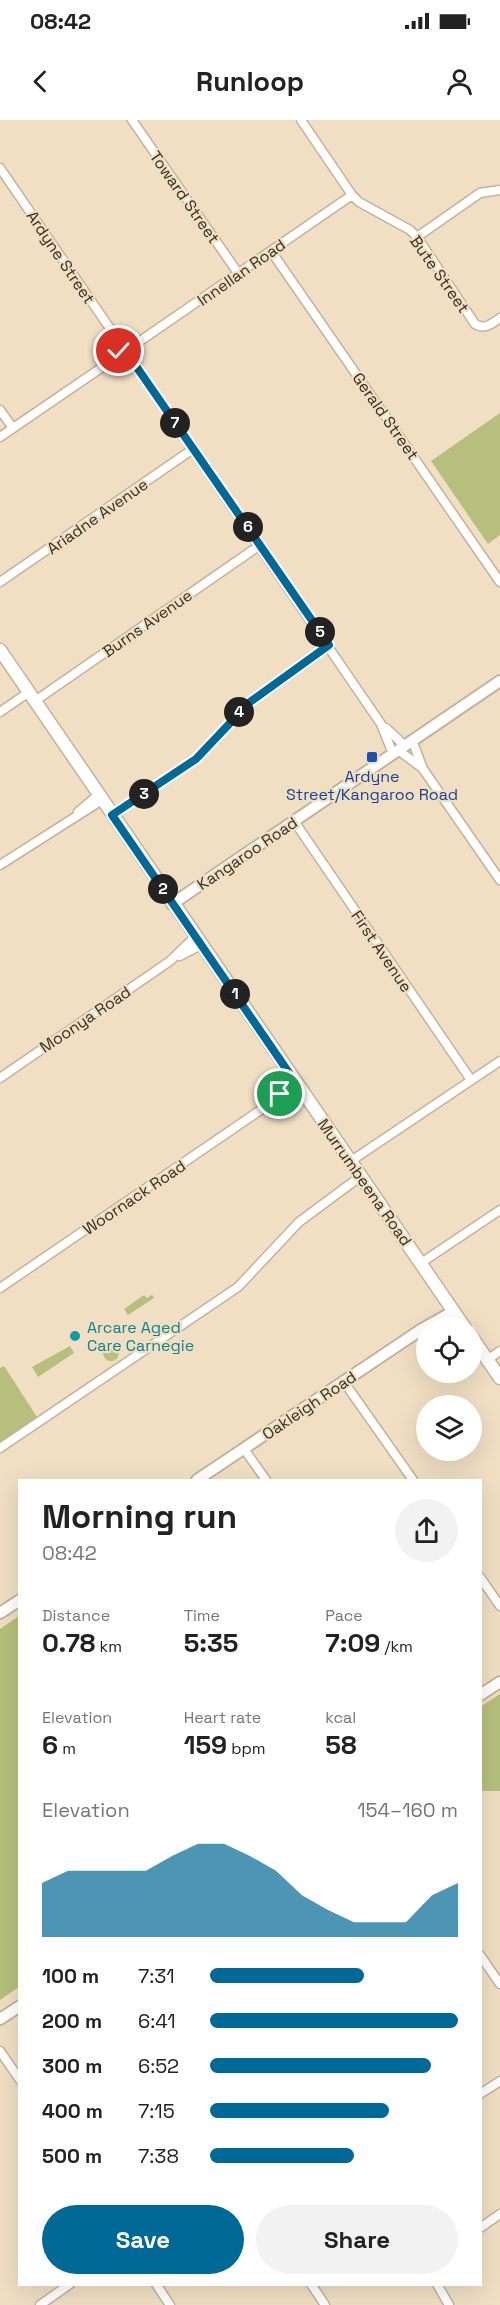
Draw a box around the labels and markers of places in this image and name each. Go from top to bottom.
pin [93,325,144,376]
pin: 7 [160,408,190,438]
pin: 6 [233,512,263,542]
pin: 5 [305,617,335,647]
pin: 4 [224,697,254,727]
marker: Ardyne Street/Kangaroo Road [365,750,379,764]
place label: Ardyne Street/Kangaroo Road [286,766,458,805]
pin: 3 [129,779,159,809]
pin: 2 [148,874,178,904]
pin: 1 [220,979,250,1009]
pin [254,1068,305,1119]
place label: Arcare Aged Care Carnegie [87,1317,194,1356]
marker: Arcare Aged Care Carnegie [68,1329,82,1343]

